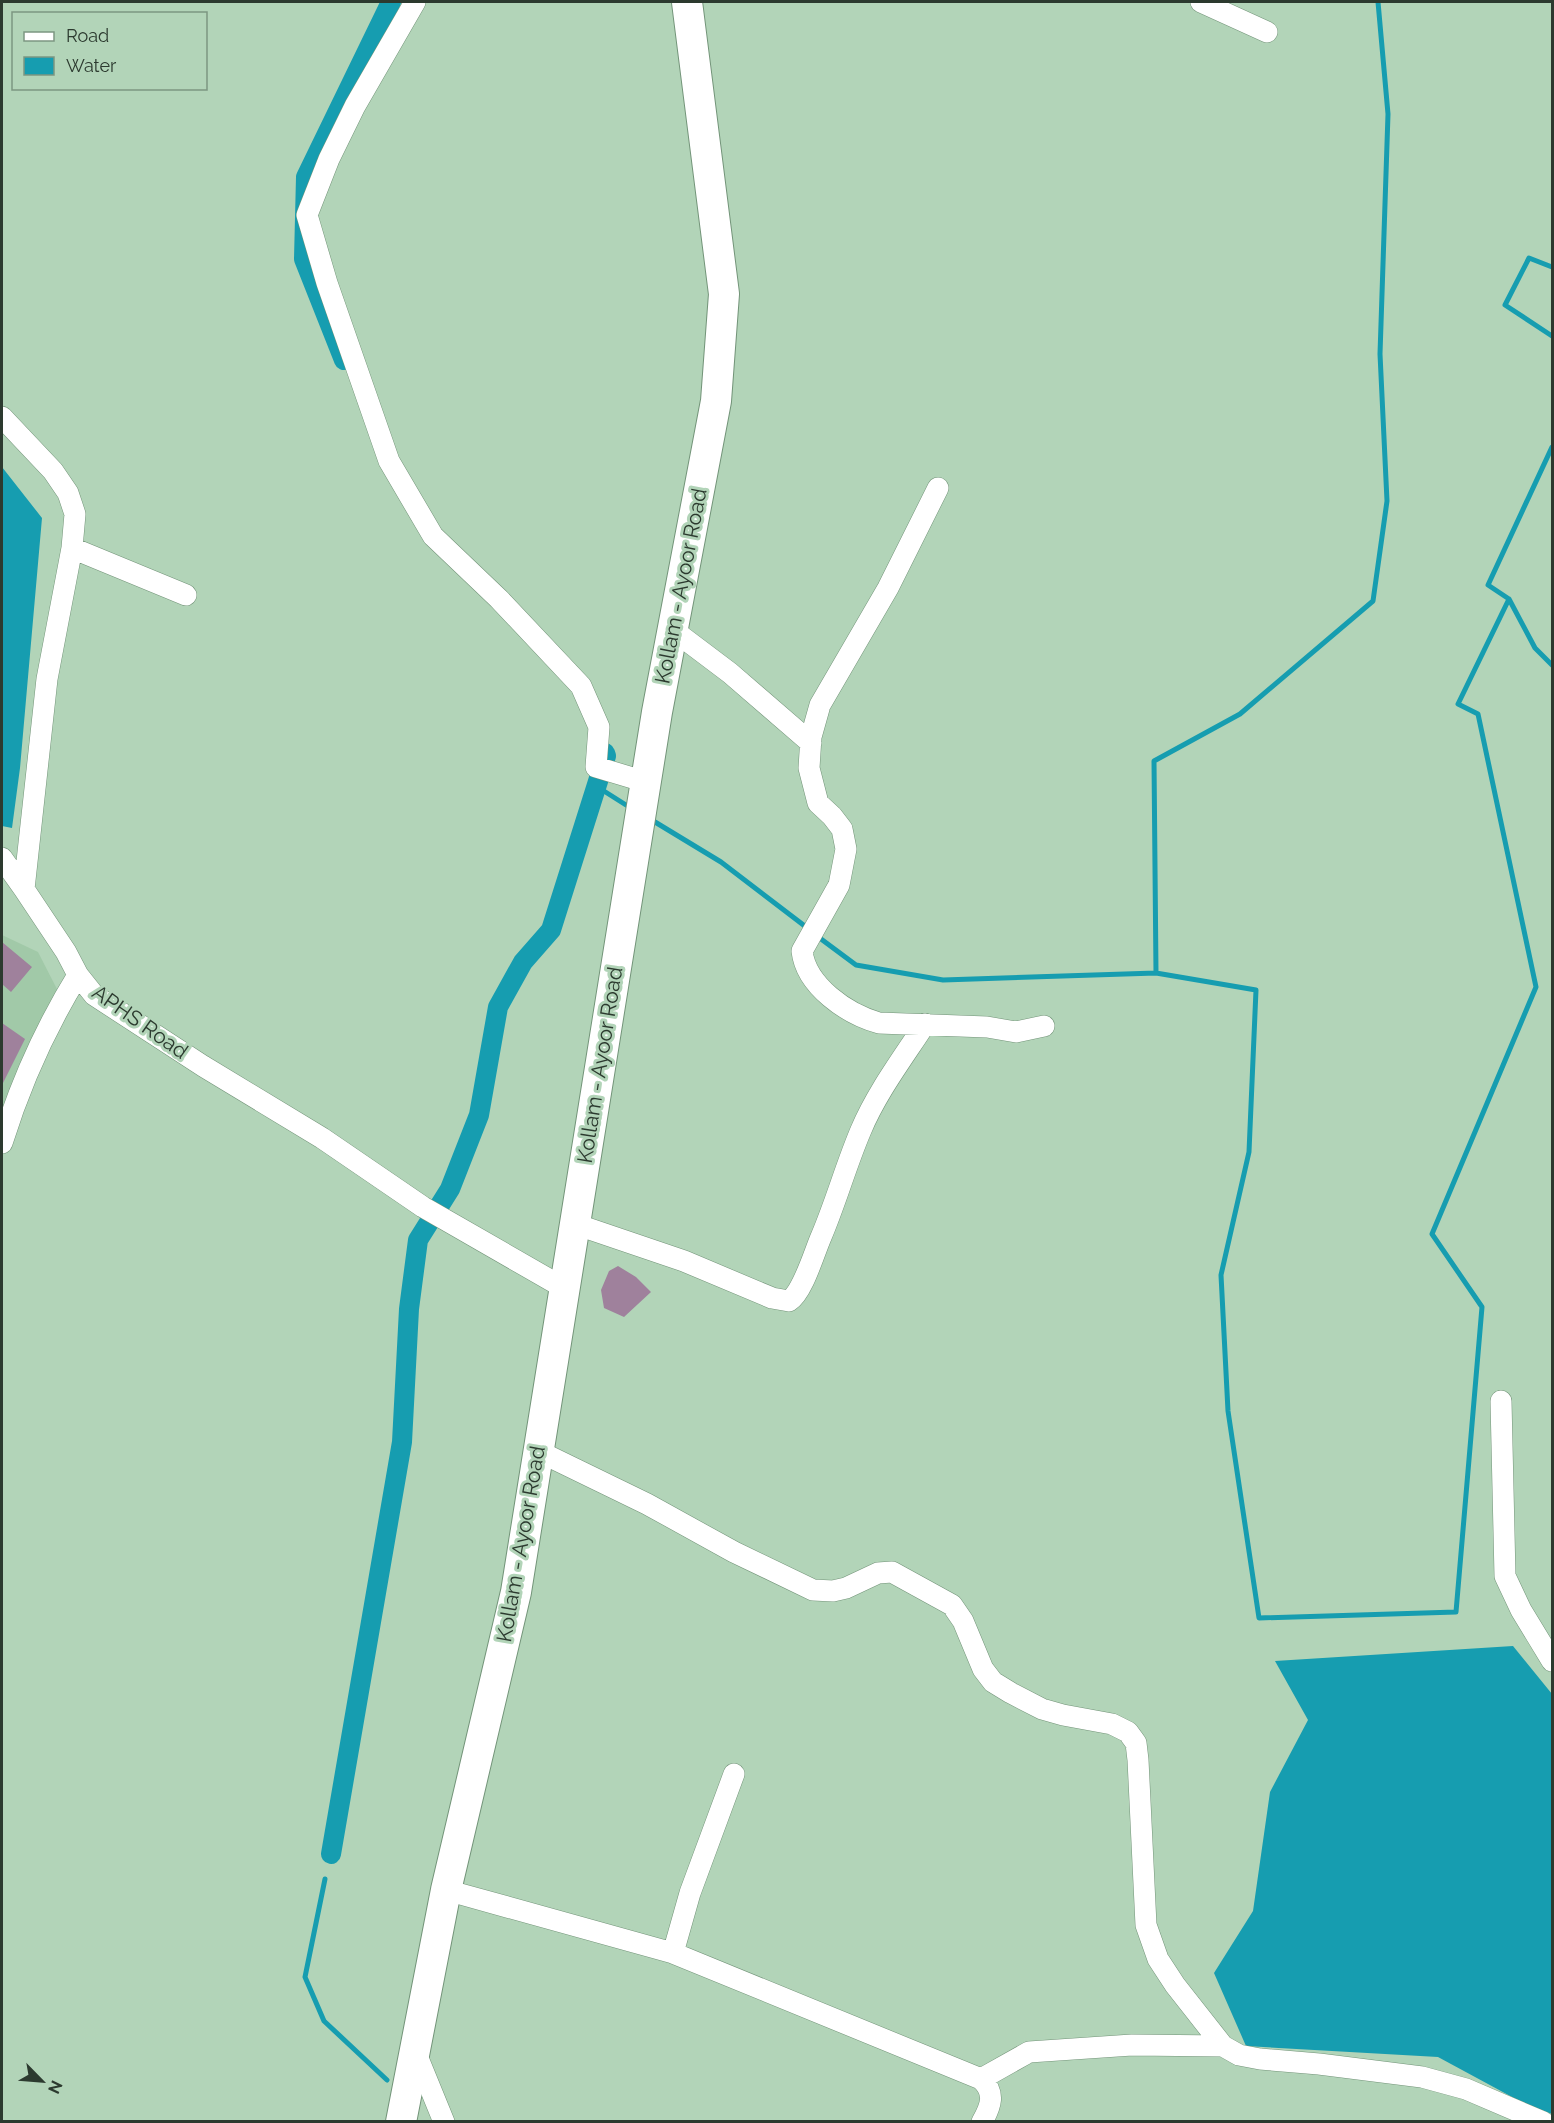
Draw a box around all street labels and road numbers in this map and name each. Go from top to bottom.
street label: Kollam - Ayoor Road [649,486,712,686]
street label: Kollam - Ayoor Road [572,965,627,1165]
street label: APHS Road [88,979,193,1064]
street label: Kollam - Ayoor Road [491,1444,550,1644]

